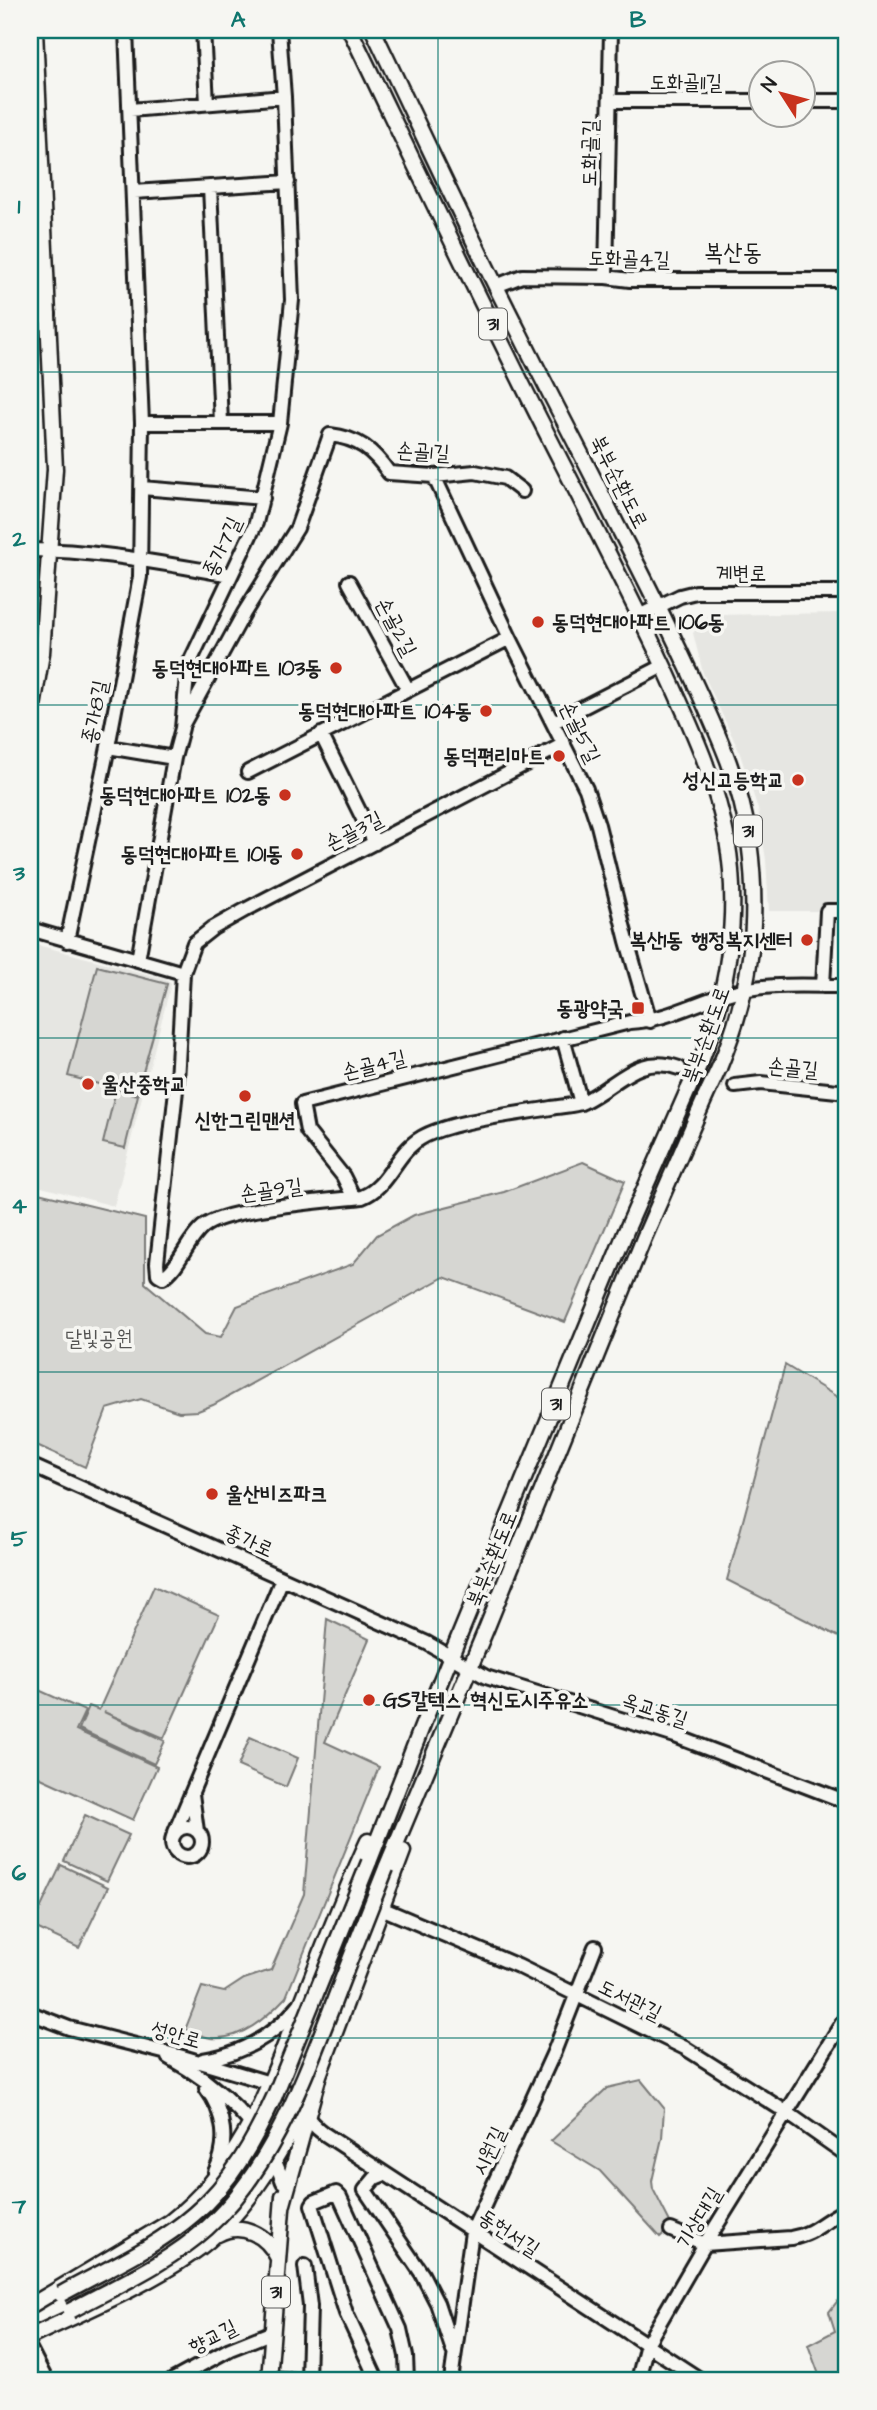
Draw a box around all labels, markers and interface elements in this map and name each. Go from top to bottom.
text: A [231,4,246,36]
text: B [630,4,647,36]
north arrow [748,60,818,130]
street label: 도화골11길 [650,68,723,97]
text: N [755,72,784,98]
street label: 도화골길 [575,119,605,187]
text: 1 [18,190,21,222]
district label: 복산동 [704,236,762,270]
street label: 도화골4길 [588,244,670,274]
road number: 31 [479,308,507,340]
street label: 북부순환도로 [583,430,655,534]
street label: 손골1길 [396,436,451,468]
street label: 종가7길 [195,512,249,582]
text: 2 [11,523,26,555]
street label: 계변로 [716,559,766,588]
street label: 손골2길 [368,593,424,662]
place label: 동덕현대아파트 106동 [552,608,725,637]
marker: 동덕현대아파트 106동 [530,614,546,630]
place label: 동덕현대아파트 103동 [152,654,322,683]
marker: 동덕현대아파트 103동 [328,660,344,676]
street label: 종가8길 [75,678,115,746]
street label: 손골5길 [553,696,607,768]
place label: 동덕현대아파트 104동 [298,697,472,726]
marker: 동덕현대아파트 104동 [478,703,494,719]
place label: 동덕편리마트 [444,742,545,771]
marker: 동덕편리마트 [551,748,567,764]
place label: 성신고등학교 [683,766,784,795]
marker: 성신고등학교 [790,772,806,788]
place label: 동덕현대아파트 102동 [99,781,271,810]
marker: 동덕현대아파트 102동 [277,787,293,803]
street label: 손골3길 [320,804,388,858]
road number: 31 [734,816,762,846]
place label: 동덕현대아파트 101동 [121,840,283,869]
marker: 동덕현대아파트 101동 [289,846,305,862]
text: 3 [12,857,25,889]
place label: 복산1동 행정복지센터 [630,926,793,955]
marker: 복산1동 행정복지센터 [799,932,815,948]
street label: 북부순환도로 [675,982,737,1088]
place label: 동광약국 [556,994,624,1023]
marker: 동광약국 [630,1000,646,1016]
street label: 손골4길 [339,1043,409,1087]
street label: 손골길 [766,1051,820,1085]
place label: 울산중학교 [102,1070,187,1099]
marker: 울산중학교 [80,1076,96,1092]
marker: 신한그린맨션 [237,1088,253,1104]
place label: 신한그린맨션 [194,1106,296,1135]
street label: 손골9길 [238,1171,304,1209]
text: 4 [11,1190,27,1222]
park label: 달빛공원 [65,1324,133,1353]
road number: 31 [542,1388,570,1420]
place label: 울산비즈파크 [226,1480,327,1509]
marker: 울산비즈파크 [204,1486,220,1502]
street label: 북부순환도로 [460,1507,524,1611]
street label: 종가로 [220,1517,278,1565]
text: 5 [11,1523,28,1555]
place label: GS칼텍스 혁신도시주유소 [383,1686,589,1715]
street label: 옥교동길 [618,1686,692,1734]
marker: GS칼텍스 혁신도시주유소 [361,1692,377,1708]
text: 6 [12,1857,27,1889]
street label: 도서관길 [593,1972,667,2028]
street label: 성안로 [148,2014,204,2056]
street label: 시원길 [465,2122,513,2180]
street label: 기상대길 [669,2181,729,2254]
text: 7 [11,2190,27,2222]
street label: 동헌서길 [473,2202,545,2264]
road number: 31 [262,2276,290,2308]
street label: 향교길 [184,2313,242,2361]

